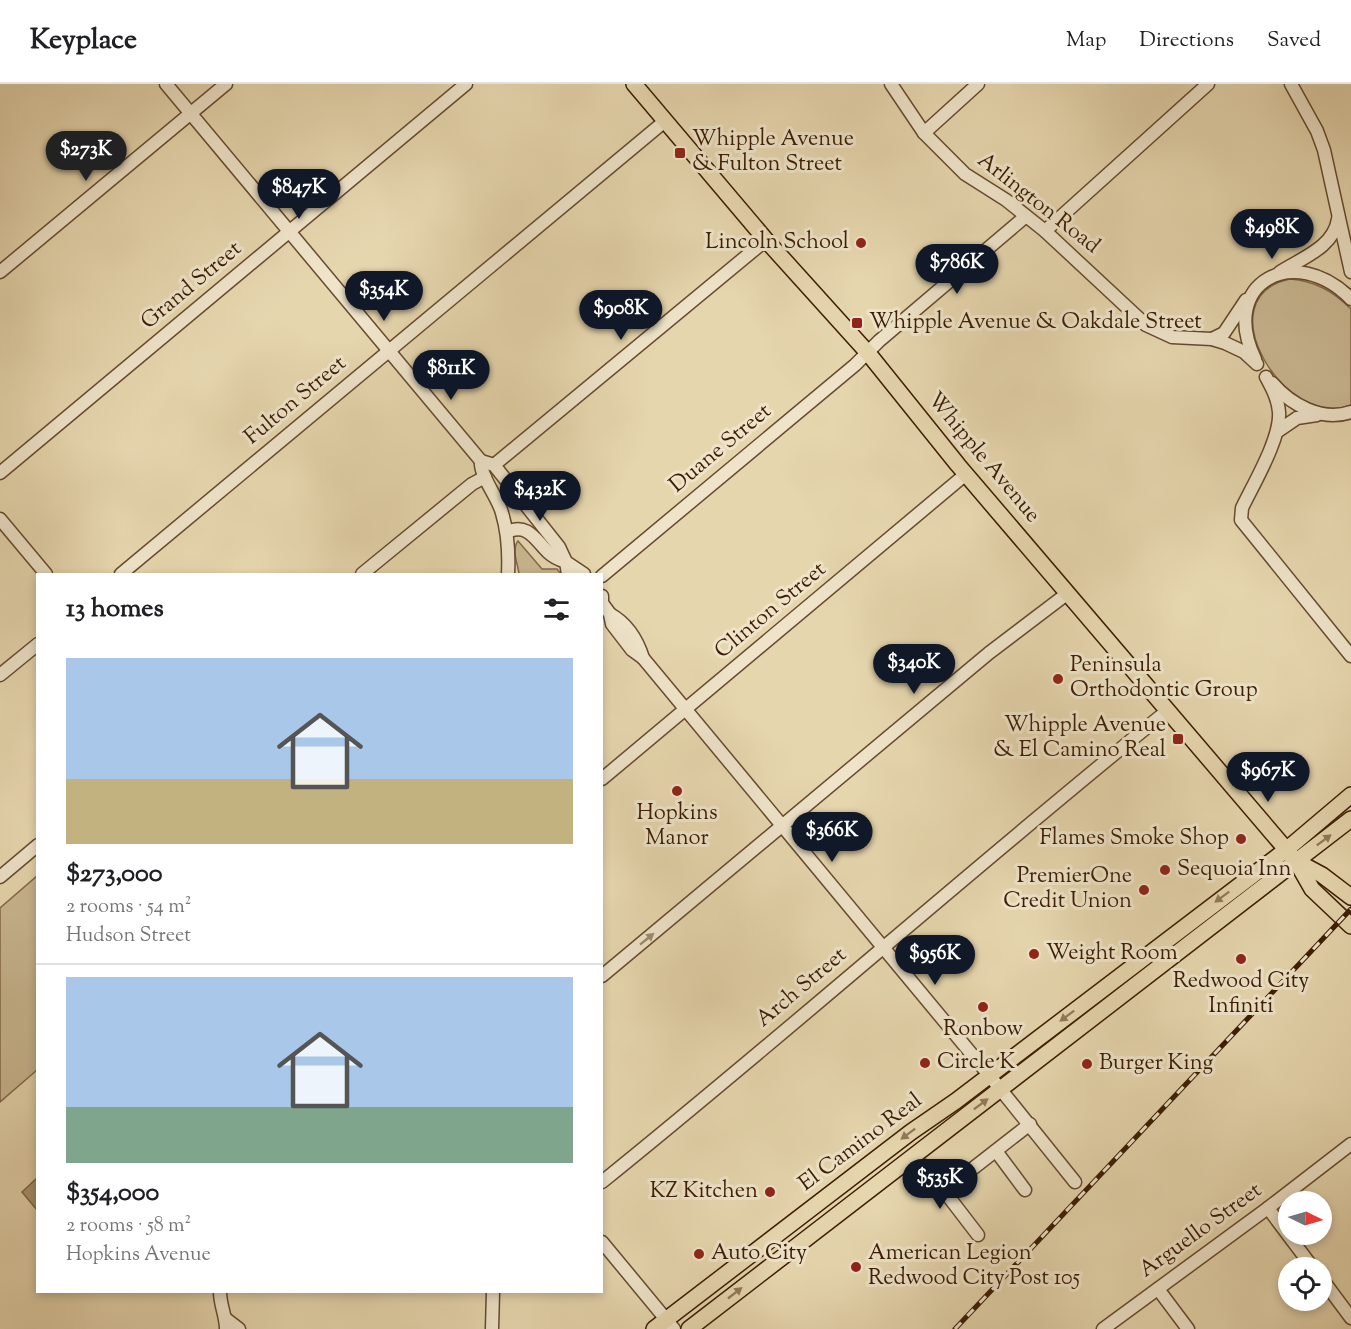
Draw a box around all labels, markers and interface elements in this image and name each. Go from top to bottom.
text: Keyplace [30,21,137,61]
text: Map [1066,26,1106,56]
text: Directions [1139,26,1234,56]
text: Saved [1267,26,1321,56]
place label: Whipple Avenue & Fulton Street [692,124,854,181]
pin: $273K [44,131,128,182]
text: $273K [60,136,112,165]
marker: Whipple Avenue & Fulton Street [673,146,687,160]
street label: Arlington Road [970,146,1106,262]
pin: $847K [257,169,341,220]
text: $847K [271,174,327,203]
pin: $498K [1230,209,1314,260]
text: $498K [1245,214,1299,243]
place label: Lincoln School [705,227,849,259]
street label: Grand Street [135,234,250,338]
marker: Lincoln School [854,236,868,250]
pin: $786K [915,244,999,295]
text: $786K [929,249,985,278]
pin: $354K [342,271,426,322]
text: $354K [359,276,409,305]
pin: $908K [579,290,663,341]
text: $908K [593,295,649,324]
place label: Whipple Avenue & Oakdale Street [869,307,1202,339]
marker: Whipple Avenue & Oakdale Street [850,316,864,330]
street label: Fulton Street [238,348,354,453]
pin: $811K [409,350,493,401]
text: $811K [427,355,475,384]
street label: Whipple Avenue [919,386,1047,530]
street label: Duane Street [663,396,779,501]
pin: $432K [498,471,582,522]
text: $432K [514,476,566,505]
street label: Clinton Street [708,554,834,667]
text: 13 homes [66,591,164,628]
icon: filters [540,593,573,626]
pin: $340K [872,644,956,695]
text: $340K [887,649,941,678]
place label: Peninsula Orthodontic Group [1070,650,1258,707]
marker: Peninsula Orthodontic Group [1051,672,1065,686]
icon: home [266,697,374,805]
place label: Whipple Avenue & El Camino Real [993,710,1166,767]
marker: Whipple Avenue & El Camino Real [1171,732,1185,746]
pin: $967K [1226,752,1310,803]
text: $967K [1241,757,1295,786]
marker: Hopkins Manor [670,784,684,798]
place label: Hopkins Manor [636,798,718,855]
pin: $366K [790,812,874,863]
text: $366K [806,817,858,846]
place label: Flames Smoke Shop [1040,823,1229,855]
marker: Flames Smoke Shop [1234,832,1248,846]
one-way arrow [1316,835,1331,847]
place label: Sequoia Inn [1177,854,1291,886]
text: $273,000 [66,856,163,893]
place label: PremierOne Credit Union [1003,861,1132,918]
marker: Sequoia Inn [1158,863,1172,877]
marker: PremierOne Credit Union [1137,883,1151,897]
one-way arrow [1215,891,1230,903]
text: 2 rooms · 54 m² [66,893,191,922]
text: Hudson Street [66,922,191,951]
one-way arrow [639,933,654,946]
pin: $956K [893,935,977,986]
place label: Weight Room [1046,938,1178,970]
street label: Arch Street [750,940,855,1036]
text: $956K [909,940,961,969]
marker: Weight Room [1027,947,1041,961]
marker: Redwood City Infiniti [1234,952,1248,966]
place label: Redwood City Infiniti [1173,966,1309,1023]
marker: Ronbow [976,1000,990,1014]
one-way arrow [1060,1009,1075,1021]
place label: Ronbow [943,1014,1023,1046]
icon: home [266,1016,374,1124]
place label: Circle K [937,1047,1016,1079]
place label: Burger King [1099,1048,1214,1080]
marker: Circle K [918,1056,932,1070]
marker: Burger King [1080,1057,1094,1071]
street label: El Camino Real [793,1086,929,1200]
one-way arrow [973,1098,989,1110]
one-way arrow [901,1128,917,1140]
pin: $535K [898,1159,982,1210]
text: $535K [917,1164,963,1193]
text: $354,000 [66,1175,159,1212]
street label: Arguello Street [1133,1175,1269,1287]
place label: KZ Kitchen [650,1176,758,1208]
marker: KZ Kitchen [763,1185,777,1199]
north arrow [1278,1191,1332,1245]
map controls [1278,1191,1332,1311]
text: 2 rooms · 58 m² [66,1212,191,1241]
place label: Auto City [711,1238,807,1270]
place label: American Legion Redwood City Post 105 [868,1238,1081,1295]
text: Hopkins Avenue [66,1241,211,1270]
marker: Auto City [692,1247,706,1261]
button: locate [1278,1257,1332,1311]
marker: American Legion Redwood City Post 105 [849,1260,863,1274]
one-way arrow [727,1287,743,1300]

